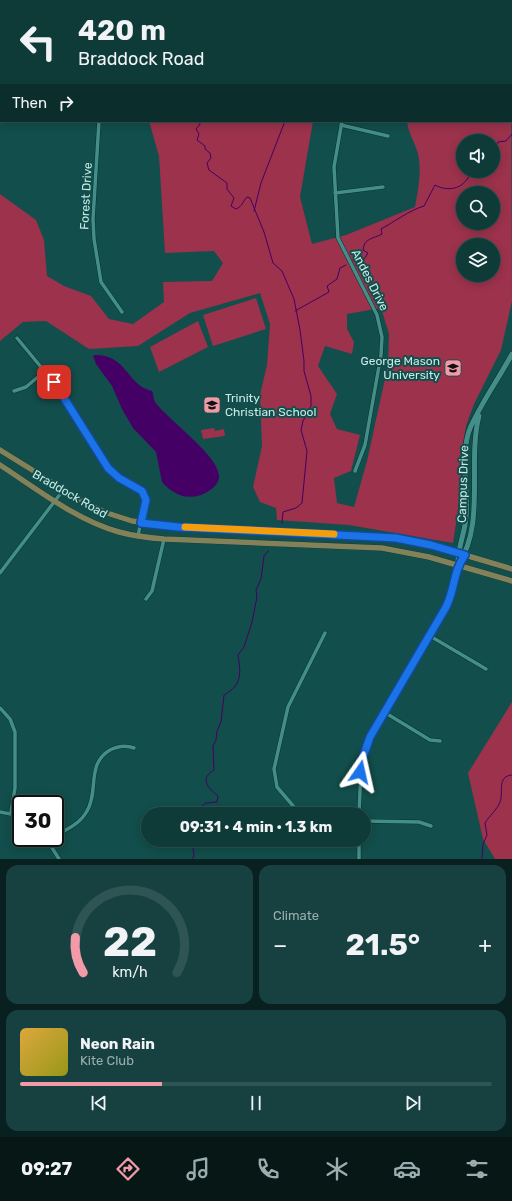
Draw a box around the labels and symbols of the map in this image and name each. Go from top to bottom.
street label: Forest Drive [77,162,95,230]
street label: Andes Drive [349,247,392,313]
place label: George Mason University [361,354,440,382]
school or university icon: George Mason University [443,358,463,378]
pin [37,365,71,399]
place label: Trinity Christian School [225,391,316,419]
school or university icon: Trinity Christian School [202,395,222,415]
street label: Campus Drive [455,445,471,523]
street label: Braddock Road [30,467,110,521]
position arrow [339,751,381,793]
speed limit sign: 30 [12,795,64,847]

